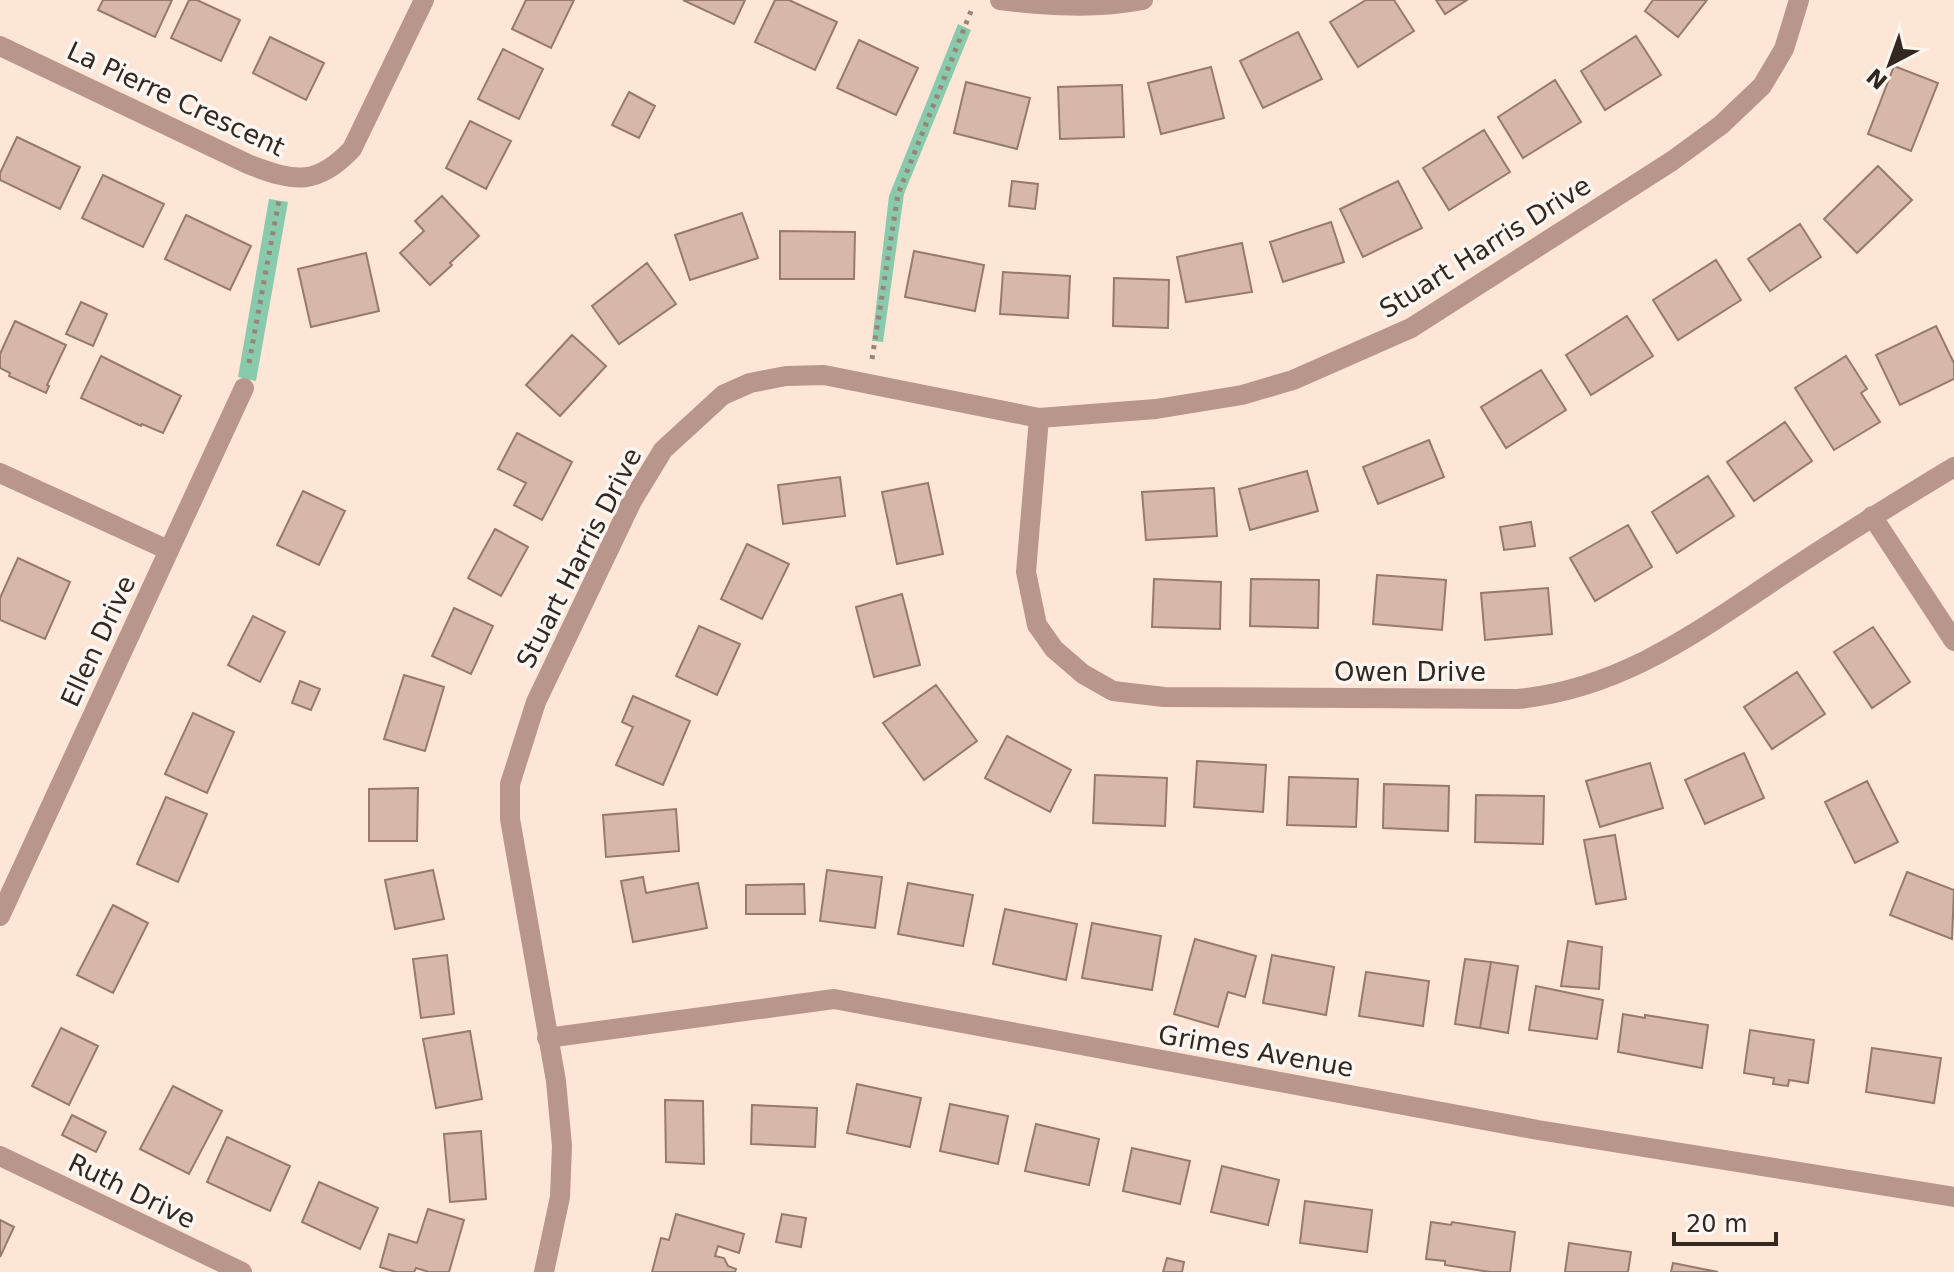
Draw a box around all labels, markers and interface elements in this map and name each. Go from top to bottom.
north arrow [1850,24,1930,104]
street label: La Pierre Crescent [63,35,289,163]
text: N [1862,63,1892,94]
street label: Stuart Harris Drive [1374,170,1596,324]
street label: Stuart Harris Drive [510,443,648,673]
street label: Ellen Drive [55,571,141,711]
street label: Owen Drive [1334,657,1486,687]
street label: Grimes Avenue [1156,1019,1356,1083]
street label: Ruth Drive [64,1147,200,1235]
scale bar [1674,1196,1776,1246]
text: 20 m [1686,1210,1748,1238]

